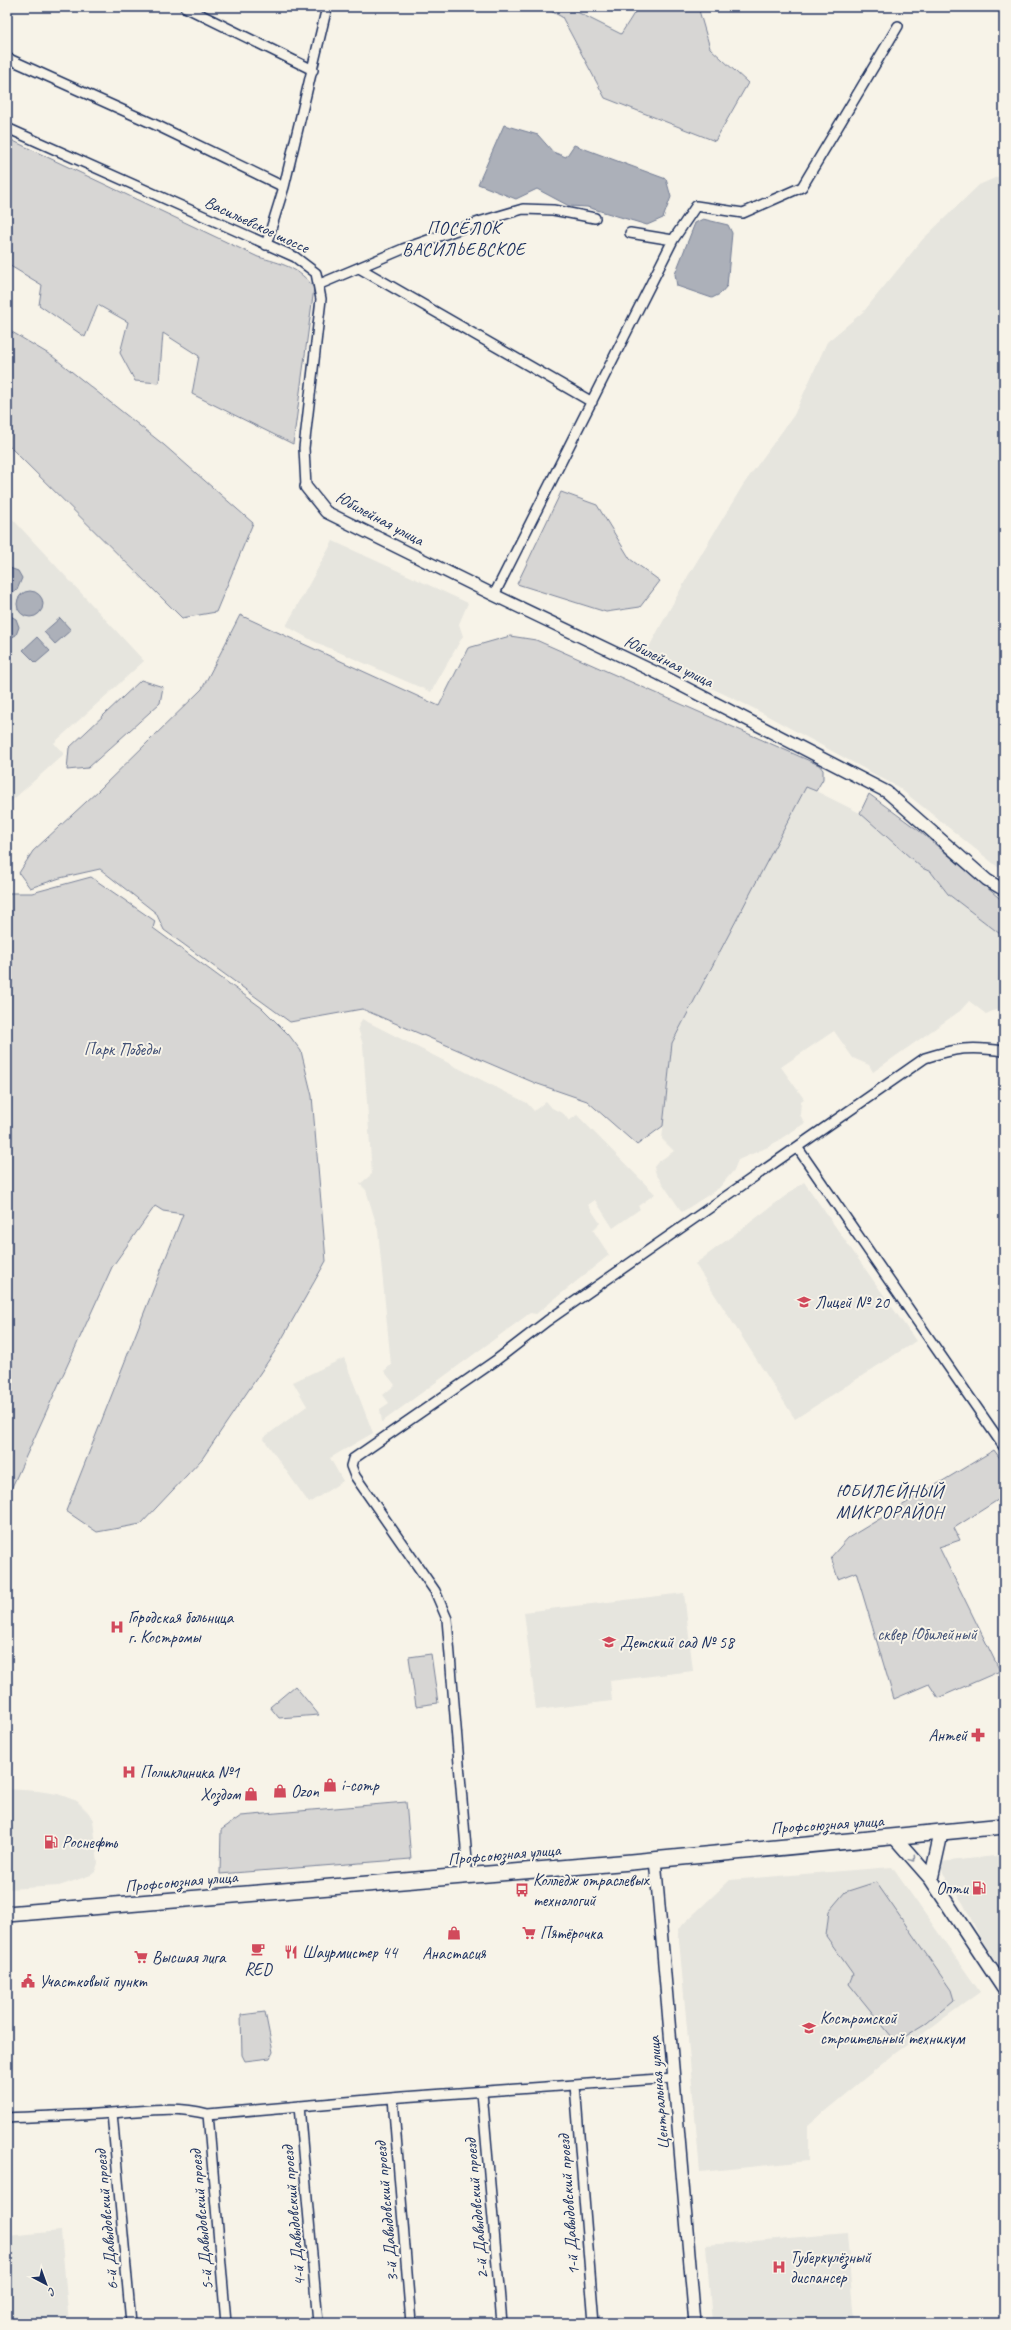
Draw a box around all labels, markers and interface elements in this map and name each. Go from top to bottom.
street label: Васильевское шоссе [201,191,314,258]
district label: ПОСЁЛОК ВАСИЛЬЕВСКОЕ [402,217,527,260]
street label: Юбилейная улица [332,487,428,551]
street label: Юбилейная улица [621,631,718,693]
park label: Парк Победы [84,1039,162,1060]
place label: Лицей № 20 [815,1292,890,1313]
school or university icon: Лицей № 20 [796,1294,812,1310]
district label: ЮБИЛЕЙНЫЙ МИКРОРАЙОН [836,1480,946,1523]
place label: Городская больница г. Костромы [128,1607,235,1648]
hospital icon: Городская больница г. Костромы [109,1619,125,1635]
park label: сквер Юбилейный [877,1624,978,1645]
place label: Детский сад № 58 [620,1632,736,1653]
school or university icon: Детский сад № 58 [601,1634,617,1650]
place label: Антей [928,1725,968,1746]
pharmacy icon: Антей [970,1727,986,1743]
place label: Поликлиника №1 [140,1762,241,1783]
hospital icon: Поликлиника №1 [121,1764,137,1780]
place label: i-comp [341,1775,380,1796]
shop icon: i-comp [322,1777,338,1793]
place label: Ozon [291,1781,319,1802]
shop icon: Ozon [272,1783,288,1799]
place label: Хоздом [201,1784,241,1806]
shop icon: Хоздом [243,1786,259,1802]
street label: Профсоюзная улица [770,1810,885,1840]
place label: Роснефть [62,1832,118,1853]
fuel station icon: Роснефть [43,1834,59,1850]
street label: Профсоюзная улица [447,1839,562,1871]
one-way arrow [909,1854,916,1861]
street label: Профсоюзная улица [124,1866,239,1898]
place label: Колледж отраслевых технологий [533,1870,650,1911]
place label: Опти [936,1878,970,1899]
fuel station icon: Опти [971,1880,987,1896]
bus stop icon: Колледж отраслевых технологий [514,1882,530,1898]
place label: Пятёрочка [540,1923,603,1944]
shop icon: Анастасия [446,1925,462,1941]
supermarket icon: Пятёрочка [521,1925,537,1941]
cafe icon: RED [250,1941,266,1957]
place label: Шаурмистер 44 [302,1942,400,1963]
place label: Анастасия [422,1943,486,1964]
restaurant icon: Шаурмистер 44 [283,1944,299,1960]
place label: Высшая лига [152,1947,227,1968]
supermarket icon: Высшая лига [133,1949,149,1965]
place label: RED [244,1959,273,1980]
place label: Участковый пункт [39,1971,148,1992]
public building icon: Участковый пункт [20,1973,36,1989]
place label: Костромской строительный техникум [820,2008,966,2049]
school or university icon: Костромской строительный техникум [801,2020,817,2036]
street label: Центральная улица [643,2034,674,2151]
street label: 1-й Давыдовский проезд [553,2132,584,2276]
street label: 2-й Давыдовский проезд [460,2136,493,2280]
street label: 3-й Давыдовский проезд [370,2139,403,2283]
street label: 4-й Давыдовский проезд [277,2143,310,2287]
street label: 6-й Давыдовский проезд [90,2147,123,2291]
street label: 5-й Давыдовский проезд [185,2147,218,2291]
place label: Туберкулёзный диспансер [790,2247,872,2288]
hospital icon: Туберкулёзный диспансер [771,2259,787,2275]
north arrow [26,2264,66,2304]
text: С [45,2284,59,2300]

